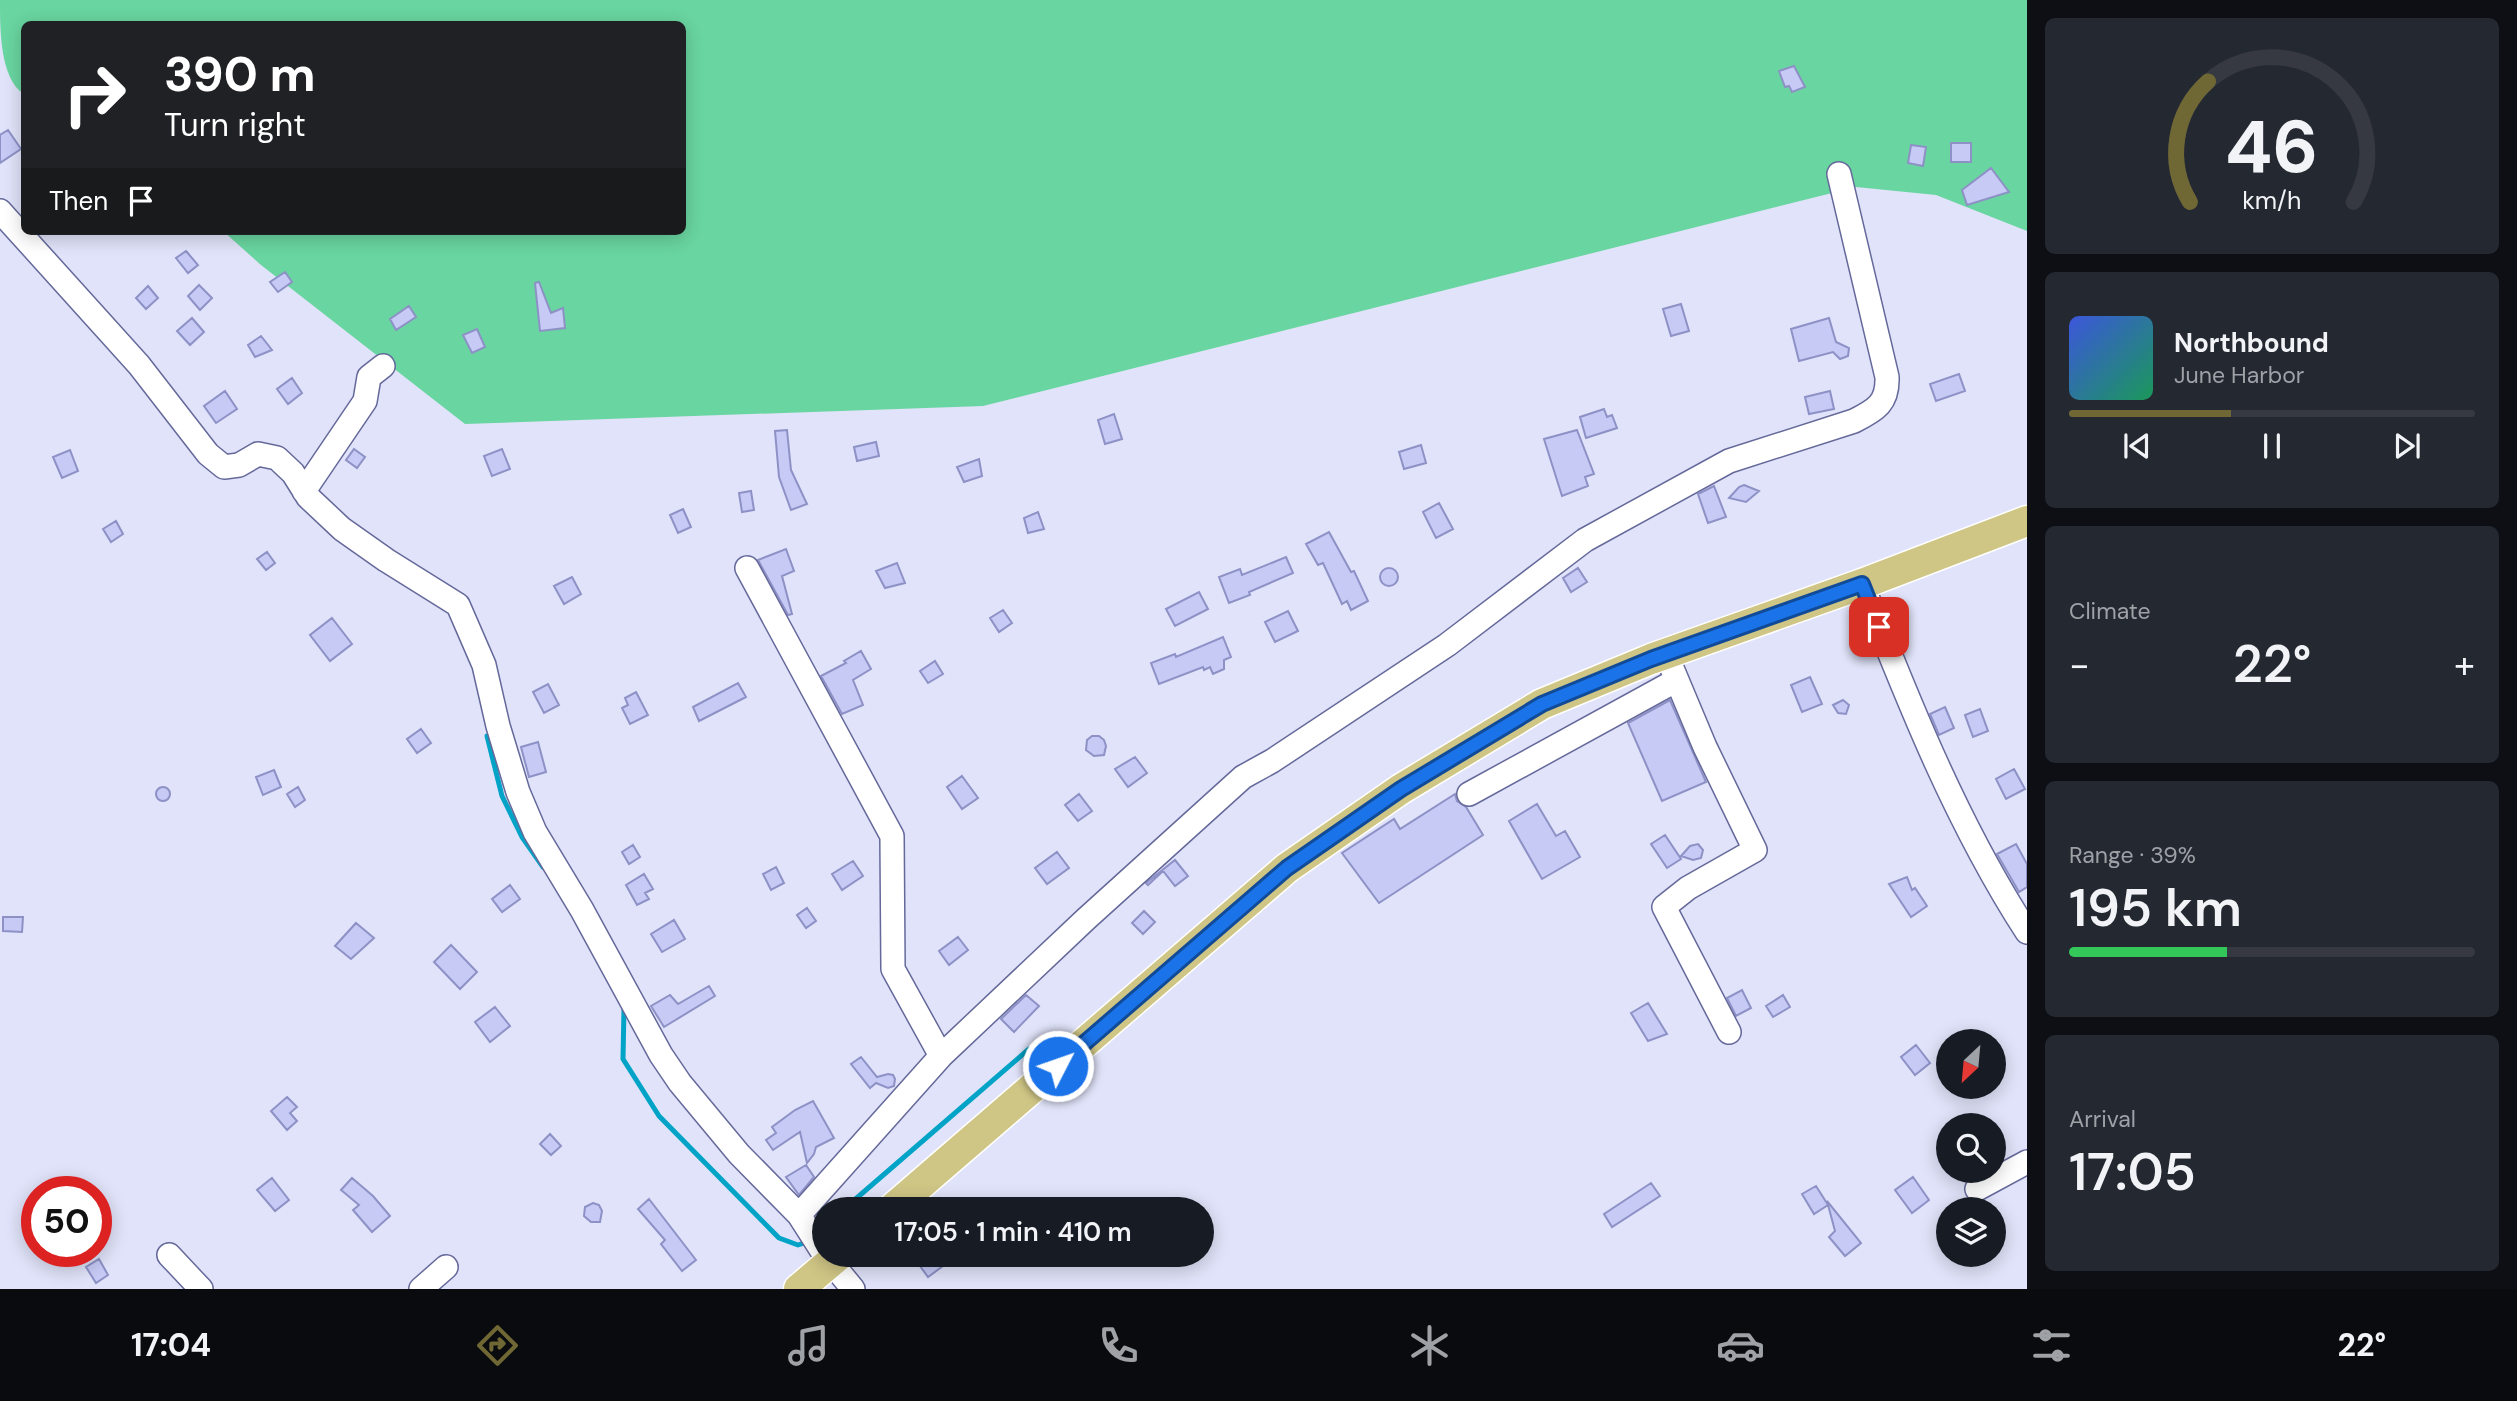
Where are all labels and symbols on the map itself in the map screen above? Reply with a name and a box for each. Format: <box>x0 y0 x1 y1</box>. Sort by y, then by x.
pin <box>1849 597 1909 657</box>
position arrow <box>1021 1029 1095 1103</box>
north arrow <box>1936 1029 2006 1099</box>
speed limit sign: 50 <box>21 1176 112 1267</box>

